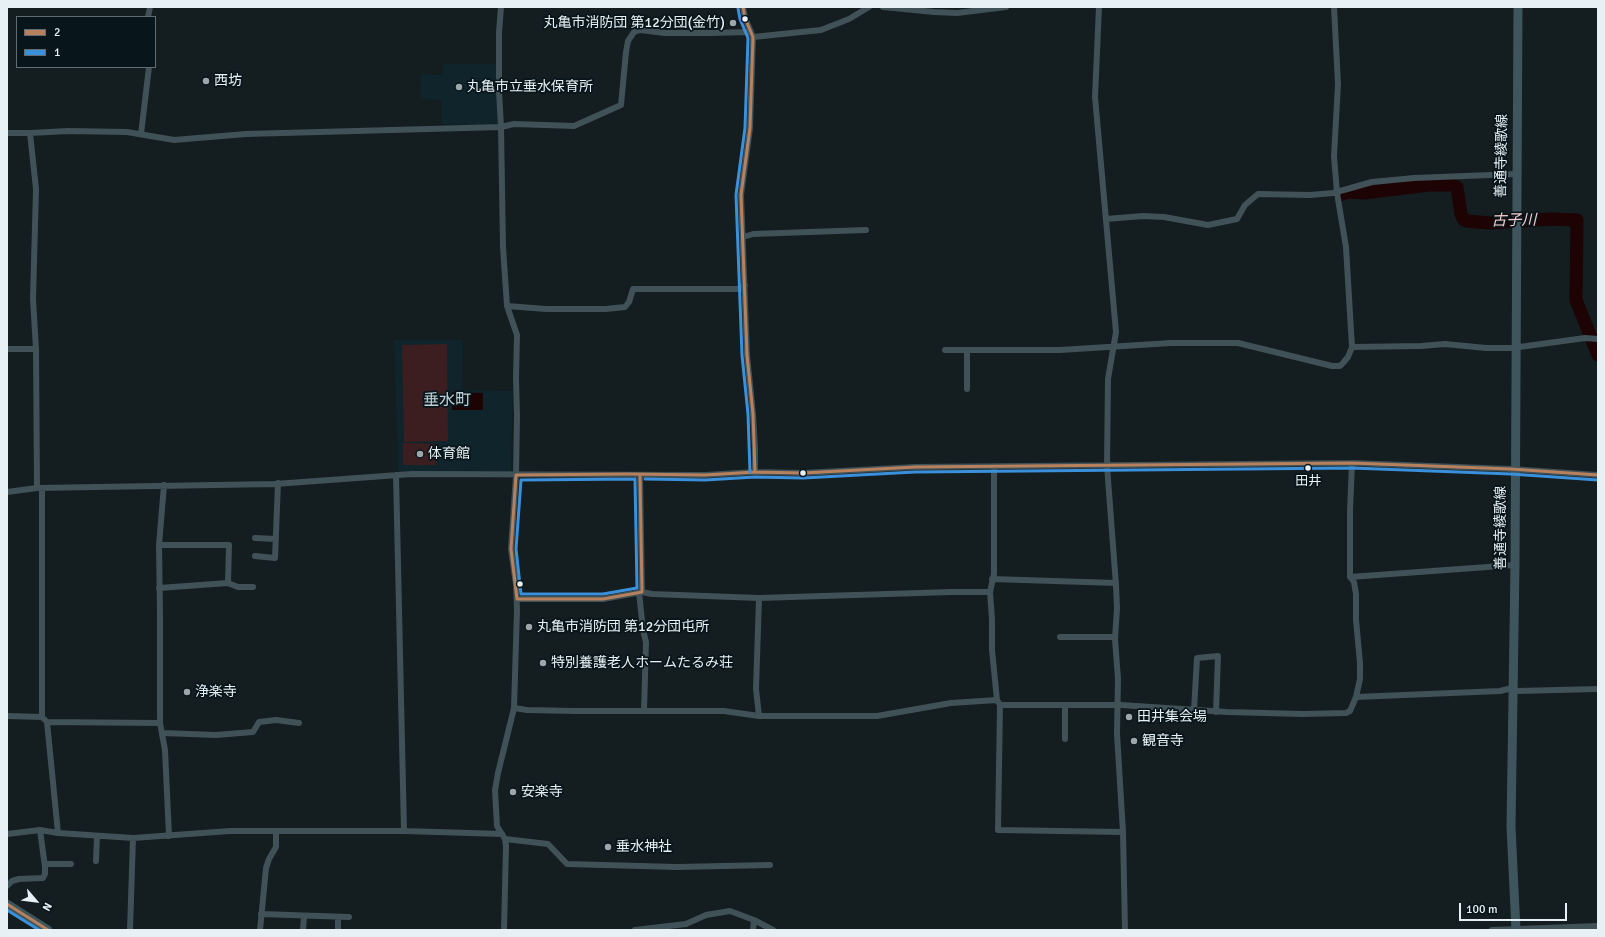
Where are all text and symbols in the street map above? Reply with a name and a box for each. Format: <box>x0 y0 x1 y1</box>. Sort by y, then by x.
unlabelled marker <box>740 14 750 24</box>
place label: 丸亀市消防団 第12分団(金竹) <box>544 15 725 31</box>
legend <box>16 16 156 68</box>
marker: 丸亀市消防団 第12分団(金竹) <box>728 18 738 28</box>
text: 2 <box>54 25 60 40</box>
text: 1 <box>54 45 60 60</box>
place label: 西坊 <box>214 73 242 89</box>
marker: 西坊 <box>201 76 211 86</box>
place label: 丸亀市立垂水保育所 <box>467 79 593 95</box>
marker: 丸亀市立垂水保育所 <box>454 82 464 92</box>
street label: 善通寺綾歌線 <box>1493 114 1511 198</box>
water label: 古子川 <box>1491 212 1537 230</box>
district label: 垂水町 <box>423 391 471 411</box>
place label: 体育館 <box>428 446 470 462</box>
marker: 体育館 <box>415 449 425 459</box>
marker: 田井 <box>1303 463 1313 473</box>
unlabelled marker <box>798 468 808 478</box>
place label: 田井 <box>1295 474 1321 490</box>
street label: 善通寺綾歌線 <box>1493 486 1509 570</box>
unlabelled marker <box>515 579 525 589</box>
place label: 丸亀市消防団 第12分団屯所 <box>537 619 709 635</box>
marker: 丸亀市消防団 第12分団屯所 <box>524 622 534 632</box>
place label: 特別養護老人ホームたるみ荘 <box>551 655 733 671</box>
marker: 特別養護老人ホームたるみ荘 <box>538 658 548 668</box>
place label: 浄楽寺 <box>195 684 237 700</box>
marker: 浄楽寺 <box>182 687 192 697</box>
place label: 田井集会場 <box>1137 709 1207 725</box>
marker: 田井集会場 <box>1124 712 1134 722</box>
place label: 観音寺 <box>1142 733 1184 749</box>
marker: 観音寺 <box>1129 736 1139 746</box>
place label: 安楽寺 <box>521 784 563 800</box>
marker: 安楽寺 <box>508 787 518 797</box>
place label: 垂水神社 <box>616 839 672 855</box>
marker: 垂水神社 <box>603 842 613 852</box>
north arrow <box>16 881 56 921</box>
scale bar <box>1461 895 1569 921</box>
text: N <box>40 900 55 913</box>
text: 100 m <box>1466 902 1498 917</box>

